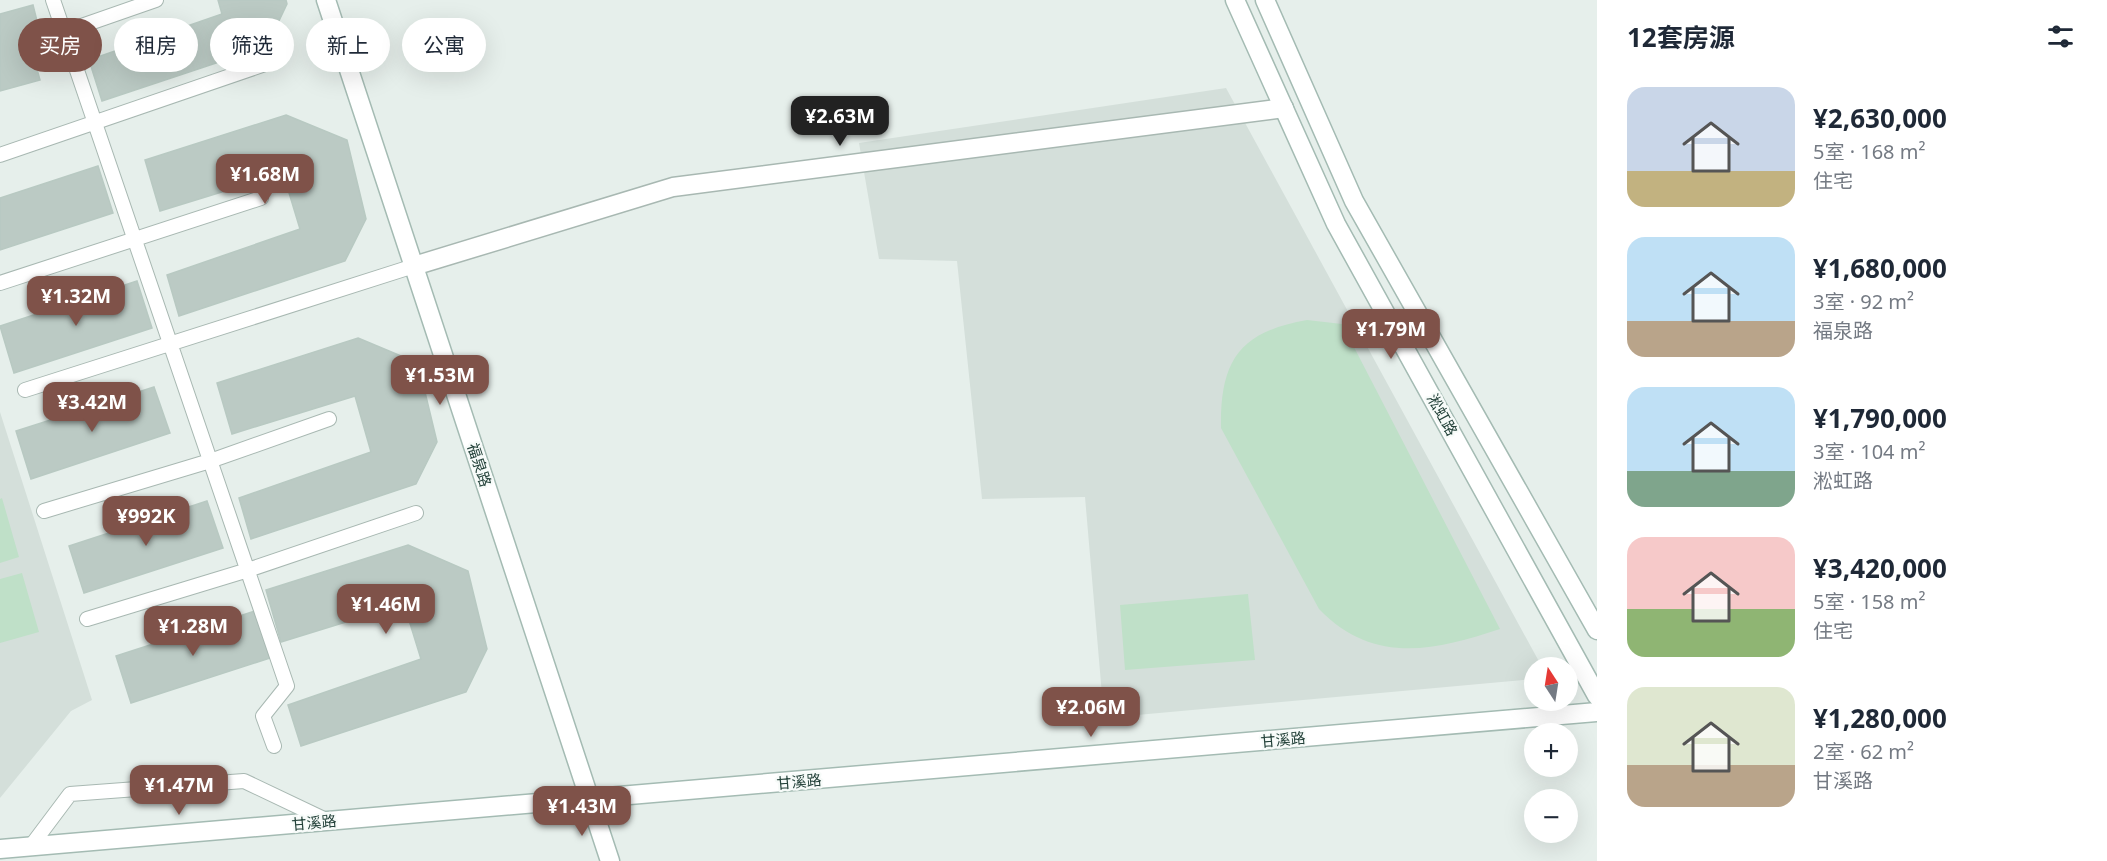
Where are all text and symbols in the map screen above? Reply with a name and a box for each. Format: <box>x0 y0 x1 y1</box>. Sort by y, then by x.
chip: 买房 <box>18 18 102 72</box>
chip: 租房 <box>114 18 198 72</box>
chip: 筛选 <box>210 18 294 72</box>
chip: 新上 <box>306 18 390 72</box>
chip: 公寓 <box>402 18 486 72</box>
text: 12套房源 <box>1627 19 1735 55</box>
icon: filters <box>2044 20 2077 53</box>
pin: ¥2.63M <box>791 96 889 147</box>
text: ¥2,630,000 <box>1813 100 1947 136</box>
text: ¥2.63M <box>805 102 875 129</box>
icon: home <box>1675 111 1747 183</box>
text: 5室 · 168 m² <box>1813 138 1925 165</box>
pin: ¥1.68M <box>216 154 314 205</box>
text: ¥1.68M <box>230 160 300 187</box>
text: 住宅 <box>1813 167 1853 194</box>
text: ¥1,680,000 <box>1813 250 1947 286</box>
icon: home <box>1675 261 1747 333</box>
pin: ¥1.32M <box>27 276 125 327</box>
text: ¥1.32M <box>41 282 111 309</box>
text: 3室 · 92 m² <box>1813 288 1914 315</box>
pin: ¥1.79M <box>1342 309 1440 360</box>
text: ¥1.79M <box>1356 315 1426 342</box>
text: 福泉路 <box>1813 317 1873 344</box>
pin: ¥1.53M <box>391 355 489 406</box>
text: ¥1.53M <box>405 361 475 388</box>
pin: ¥3.42M <box>43 382 141 433</box>
text: ¥3.42M <box>57 388 127 415</box>
street label: 淞虹路 <box>1423 390 1463 439</box>
text: ¥1,790,000 <box>1813 400 1947 436</box>
icon: home <box>1675 411 1747 483</box>
text: 3室 · 104 m² <box>1813 438 1925 465</box>
street label: 福泉路 <box>463 440 496 489</box>
text: 淞虹路 <box>1813 467 1873 494</box>
pin: ¥992K <box>104 496 188 547</box>
text: ¥992K <box>116 502 176 529</box>
text: ¥3,420,000 <box>1813 550 1947 586</box>
icon: home <box>1675 561 1747 633</box>
pin: ¥1.46M <box>337 584 435 635</box>
text: 5室 · 158 m² <box>1813 588 1925 615</box>
text: ¥1.46M <box>351 590 421 617</box>
pin: ¥1.28M <box>144 606 242 657</box>
text: ¥1.28M <box>158 612 228 639</box>
text: 住宅 <box>1813 617 1853 644</box>
north arrow <box>1524 657 1578 711</box>
map controls <box>1524 657 1578 843</box>
pin: ¥2.06M <box>1042 687 1140 738</box>
text: ¥2.06M <box>1056 693 1126 720</box>
text: ¥1,280,000 <box>1813 700 1947 736</box>
icon: home <box>1675 711 1747 783</box>
button: + <box>1524 723 1578 777</box>
street label: 甘溪路 <box>1260 727 1306 751</box>
text: 2室 · 62 m² <box>1813 738 1914 765</box>
pin: ¥1.47M <box>130 765 228 816</box>
text: 甘溪路 <box>1813 767 1873 794</box>
street label: 甘溪路 <box>776 769 822 793</box>
text: ¥1.47M <box>144 771 214 798</box>
pin: ¥1.43M <box>533 786 631 837</box>
button: − <box>1524 789 1578 843</box>
text: ¥1.43M <box>547 792 617 819</box>
street label: 甘溪路 <box>291 810 337 834</box>

